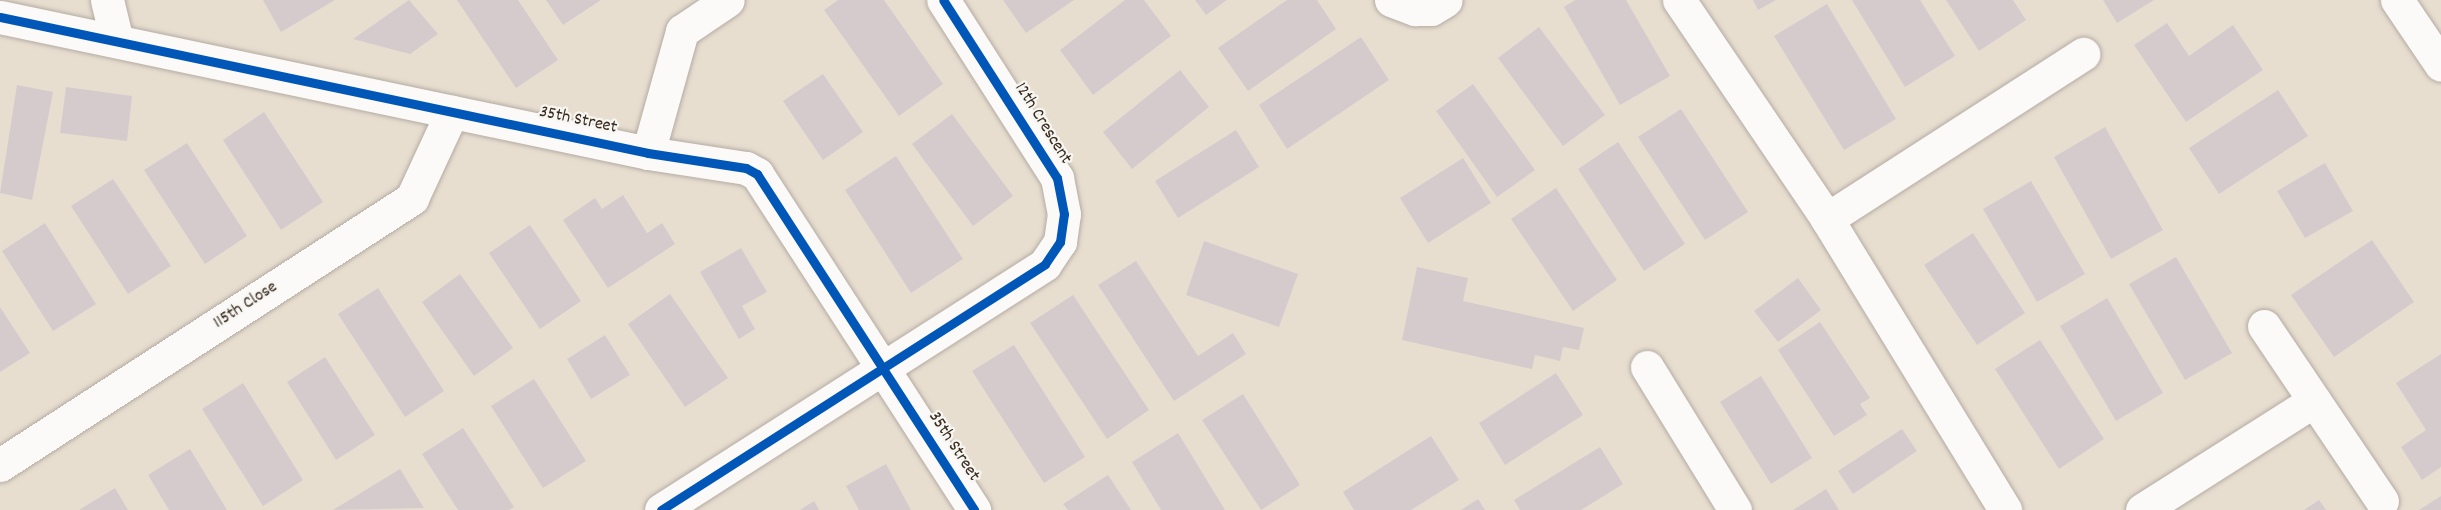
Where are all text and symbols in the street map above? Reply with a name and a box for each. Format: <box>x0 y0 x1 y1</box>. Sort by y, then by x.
street label: 12th Crescent <box>1008 79 1076 169</box>
street label: 35th Street <box>537 102 619 140</box>
street label: 115th Close <box>210 277 282 335</box>
street label: 35th Street <box>922 408 984 486</box>

